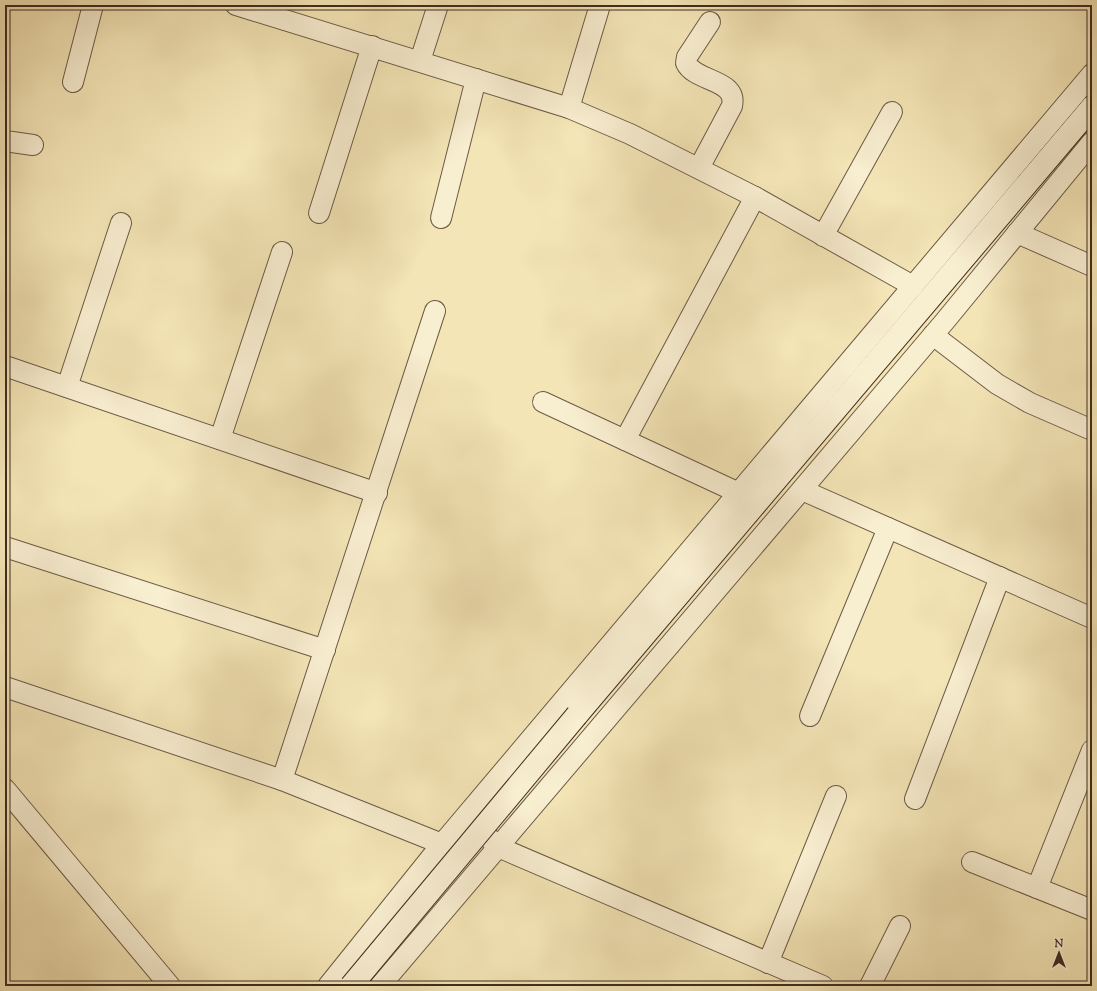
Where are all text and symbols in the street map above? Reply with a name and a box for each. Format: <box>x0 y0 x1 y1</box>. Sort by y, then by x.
north arrow <box>1039 933 1079 973</box>
text: N <box>1054 936 1064 952</box>

